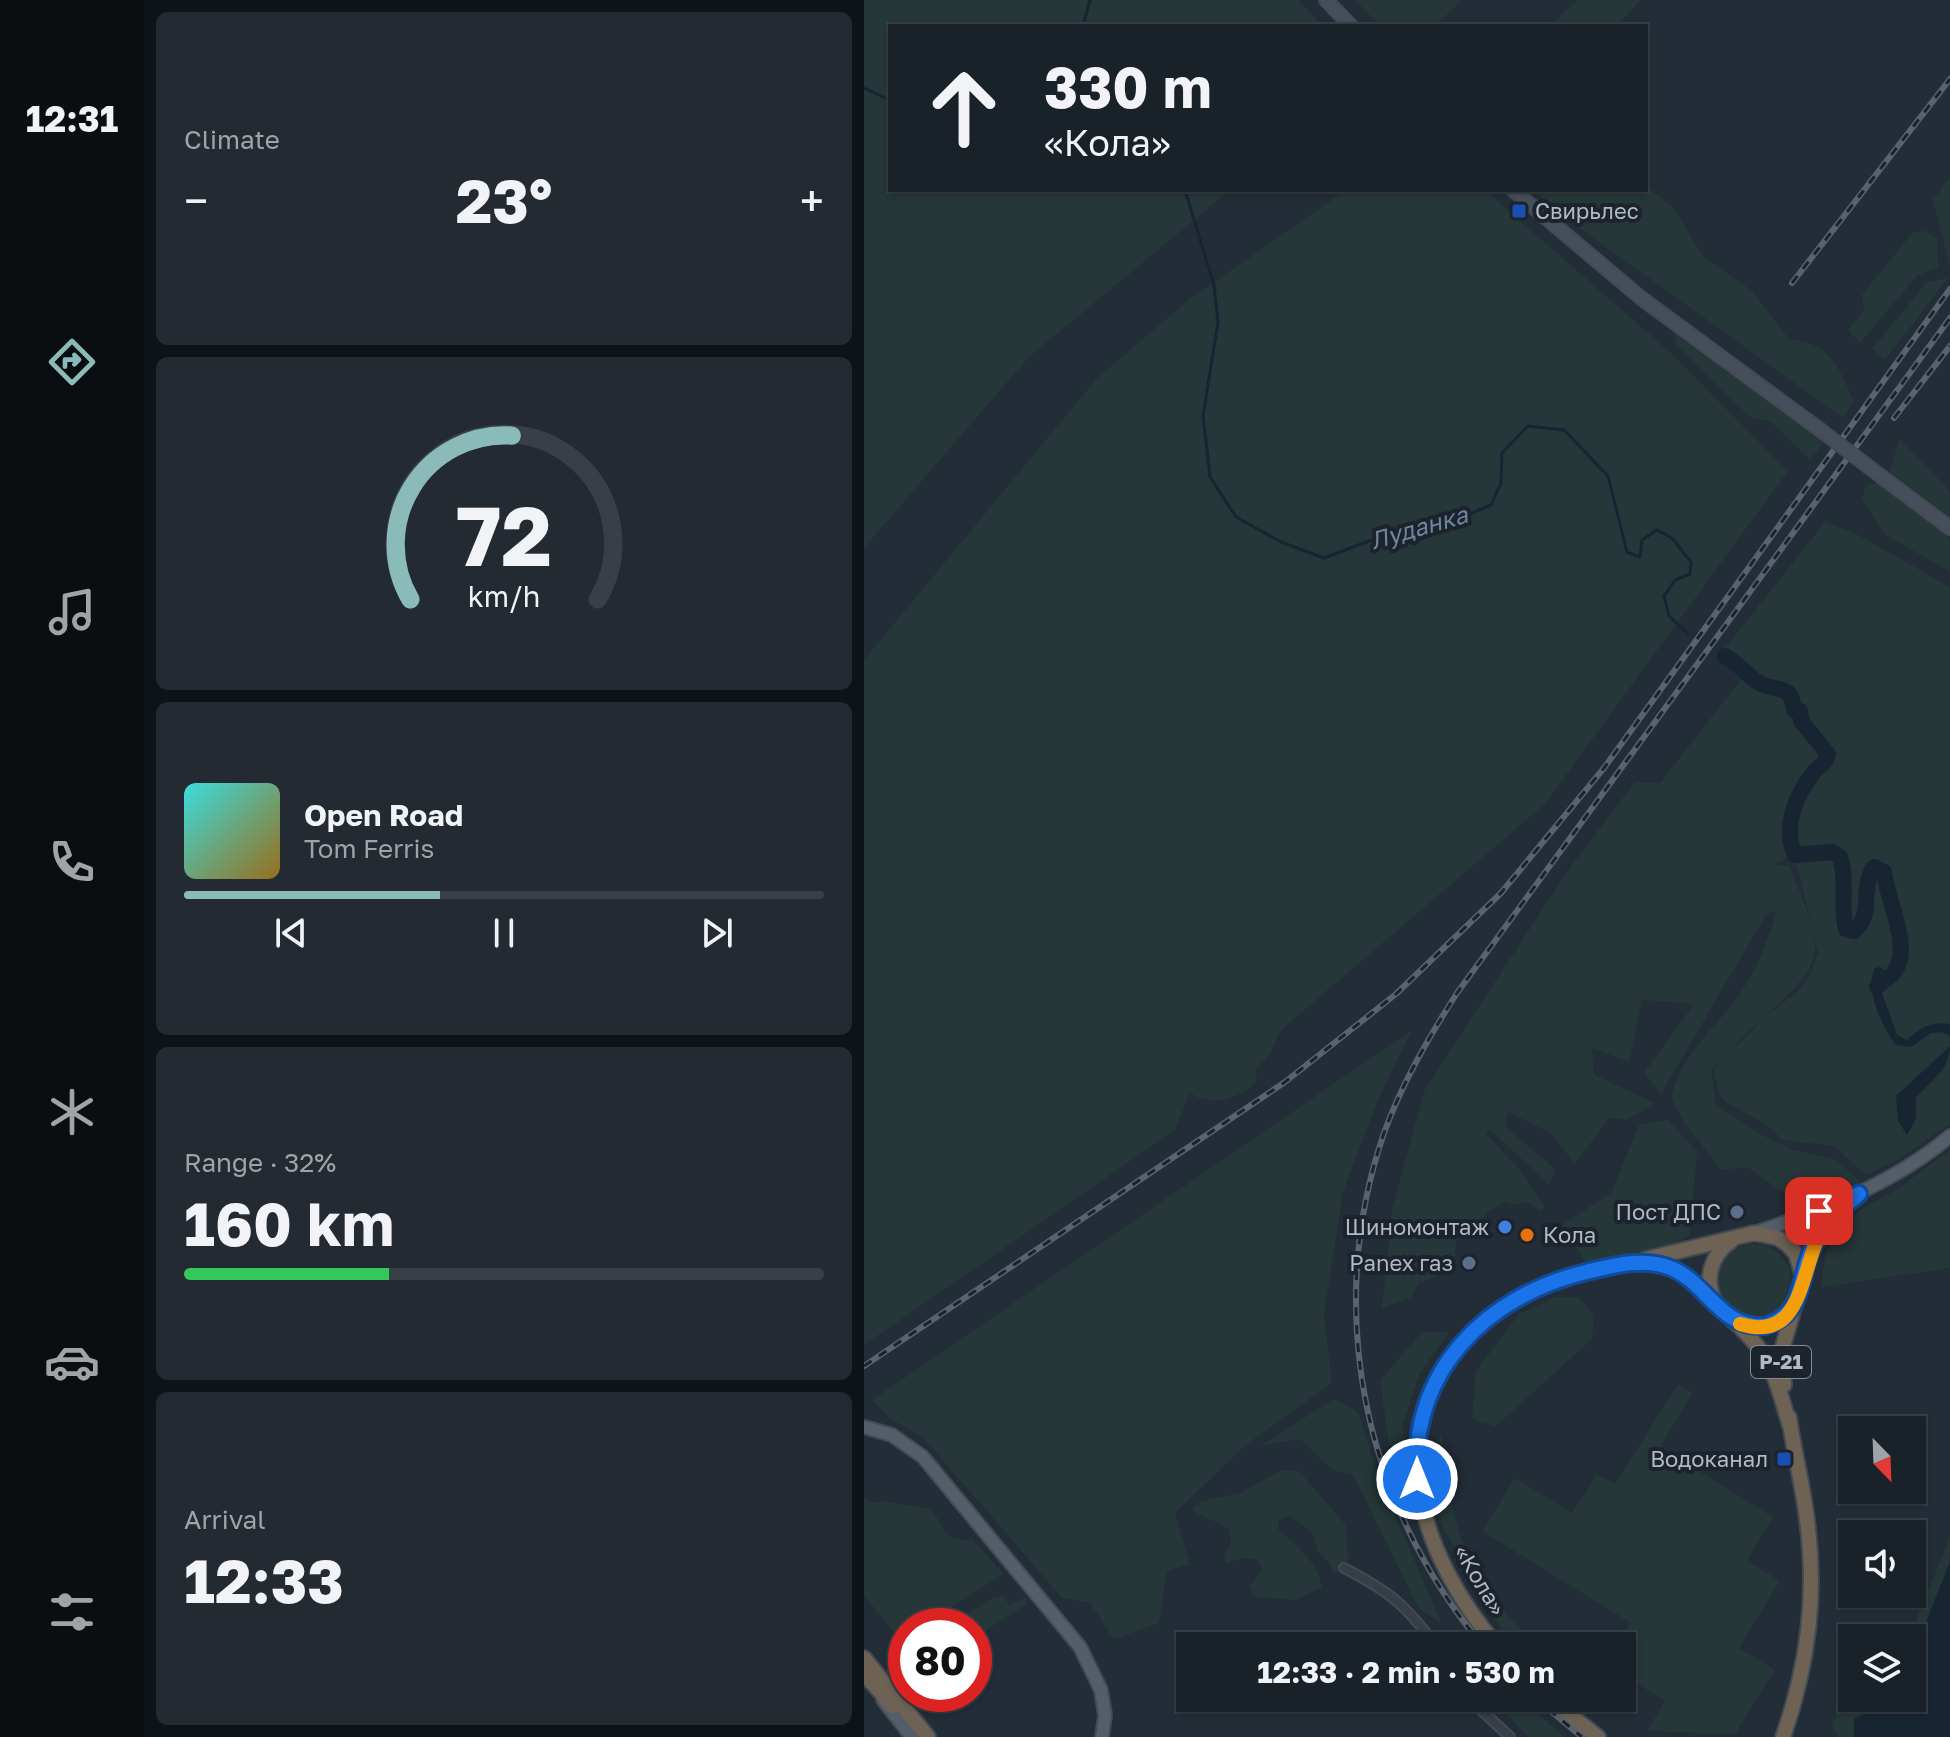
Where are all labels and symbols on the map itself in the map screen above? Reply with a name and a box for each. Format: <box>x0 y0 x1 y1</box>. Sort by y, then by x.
place label: Свирьлес <box>1535 197 1639 224</box>
marker: Свирьлес <box>1510 202 1528 220</box>
water label: Луданка <box>1367 498 1472 555</box>
pin <box>1785 1177 1853 1245</box>
place label: Пост ДПС <box>1616 1198 1721 1225</box>
marker: Пост ДПС <box>1728 1203 1746 1221</box>
place label: Шиномонтаж <box>1345 1213 1489 1240</box>
marker: Шиномонтаж <box>1496 1218 1514 1236</box>
place label: Кола <box>1543 1221 1596 1248</box>
marker: Кола <box>1518 1226 1536 1244</box>
place label: Panex газ <box>1349 1249 1453 1276</box>
marker: Panex газ <box>1460 1254 1478 1272</box>
road number: Р-21 <box>1751 1346 1811 1378</box>
north arrow <box>1838 1416 1926 1504</box>
position arrow <box>1375 1437 1459 1521</box>
place label: Водоканал <box>1650 1445 1768 1472</box>
marker: Водоканал <box>1775 1450 1793 1468</box>
street label: «Кола» <box>1449 1540 1512 1620</box>
speed limit sign: 80 <box>888 1608 992 1712</box>

